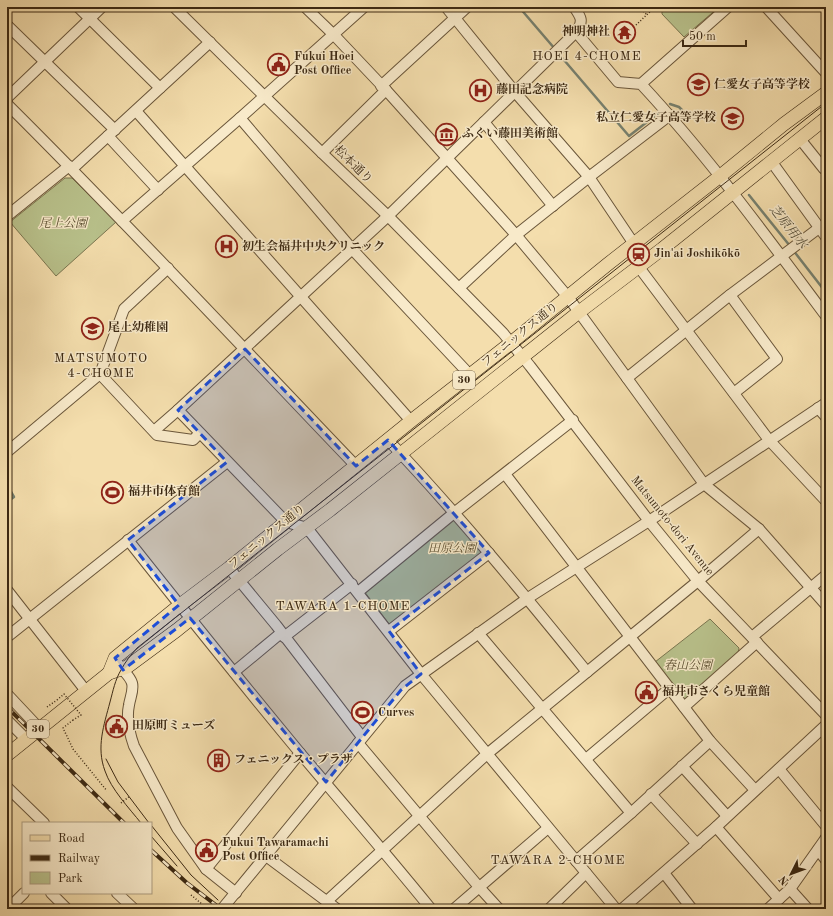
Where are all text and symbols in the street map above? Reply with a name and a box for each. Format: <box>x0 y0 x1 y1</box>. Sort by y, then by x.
temple icon: 神明神社 <box>612 19 638 45</box>
scale bar <box>683 22 746 48</box>
place label: 神明神社 <box>562 24 610 38</box>
text: 50 m <box>689 30 716 43</box>
district label: HOEI 4-CHOME <box>532 50 642 63</box>
public building icon: Fukui Hoei Post Office <box>265 51 291 77</box>
place label: Fukui Hoei Post Office <box>294 51 354 77</box>
school or university icon: 仁愛女子高等学校 <box>685 72 711 98</box>
hospital icon: 藤田記念病院 <box>467 77 493 103</box>
place label: 仁愛女子高等学校 <box>714 77 810 91</box>
place label: 藤田記念病院 <box>496 82 568 96</box>
school or university icon: 私立仁愛女子高等学校 <box>719 105 745 131</box>
place label: 私立仁愛女子高等学校 <box>596 110 716 124</box>
museum icon: ふくい藤田美術館 <box>433 121 459 147</box>
place label: ふくい藤田美術館 <box>462 126 558 140</box>
street label: 松本通り <box>332 143 376 186</box>
water label: 芝原用水 <box>767 202 811 253</box>
park label: 尾上公園 <box>39 217 89 230</box>
hospital icon: 初生会福井中央クリニック <box>213 234 239 260</box>
place label: 初生会福井中央クリニック <box>242 239 385 253</box>
station icon: Jin'ai Joshikōkō <box>625 241 651 267</box>
place label: Jin'ai Joshikōkō <box>654 248 740 260</box>
street label: フェニックス通り <box>479 300 561 369</box>
school or university icon: 尾上幼稚園 <box>79 315 105 341</box>
place label: 尾上幼稚園 <box>108 320 168 334</box>
district label: MATSUMOTO 4-CHOME <box>54 352 148 380</box>
road number: 30 <box>453 371 475 389</box>
street label: Matsumoto-dori Avenue <box>628 474 716 578</box>
sports icon: 福井市体育館 <box>100 479 126 505</box>
place label: 福井市体育館 <box>128 484 200 498</box>
street label: フェニックス通り <box>226 502 308 571</box>
park label: 田原公園 <box>428 542 478 555</box>
district label: TAWARA 1-CHOME <box>275 600 411 613</box>
park label: 春山公園 <box>664 658 714 672</box>
public building icon: 福井市さくら児童館 <box>634 679 660 705</box>
place label: 福井市さくら児童館 <box>662 684 770 698</box>
sports icon: Curves <box>350 700 376 726</box>
place label: Curves <box>378 707 414 719</box>
public building icon: 田原町ミューズ <box>103 713 129 739</box>
place label: 田原町ミューズ <box>132 718 215 732</box>
road number: 30 <box>27 720 49 738</box>
building icon: フェニックス・プラザ <box>206 747 232 773</box>
place label: フェニックス・プラザ <box>234 752 353 766</box>
legend <box>22 822 152 894</box>
text: Road <box>58 833 85 845</box>
public building icon: Fukui Tawaramachi Post Office <box>194 837 220 863</box>
place label: Fukui Tawaramachi Post Office <box>222 837 329 863</box>
text: Railway <box>58 853 101 865</box>
district label: TAWARA 2-CHOME <box>490 854 626 867</box>
north arrow <box>771 854 811 894</box>
text: N <box>777 872 792 886</box>
text: Park <box>58 873 83 885</box>

